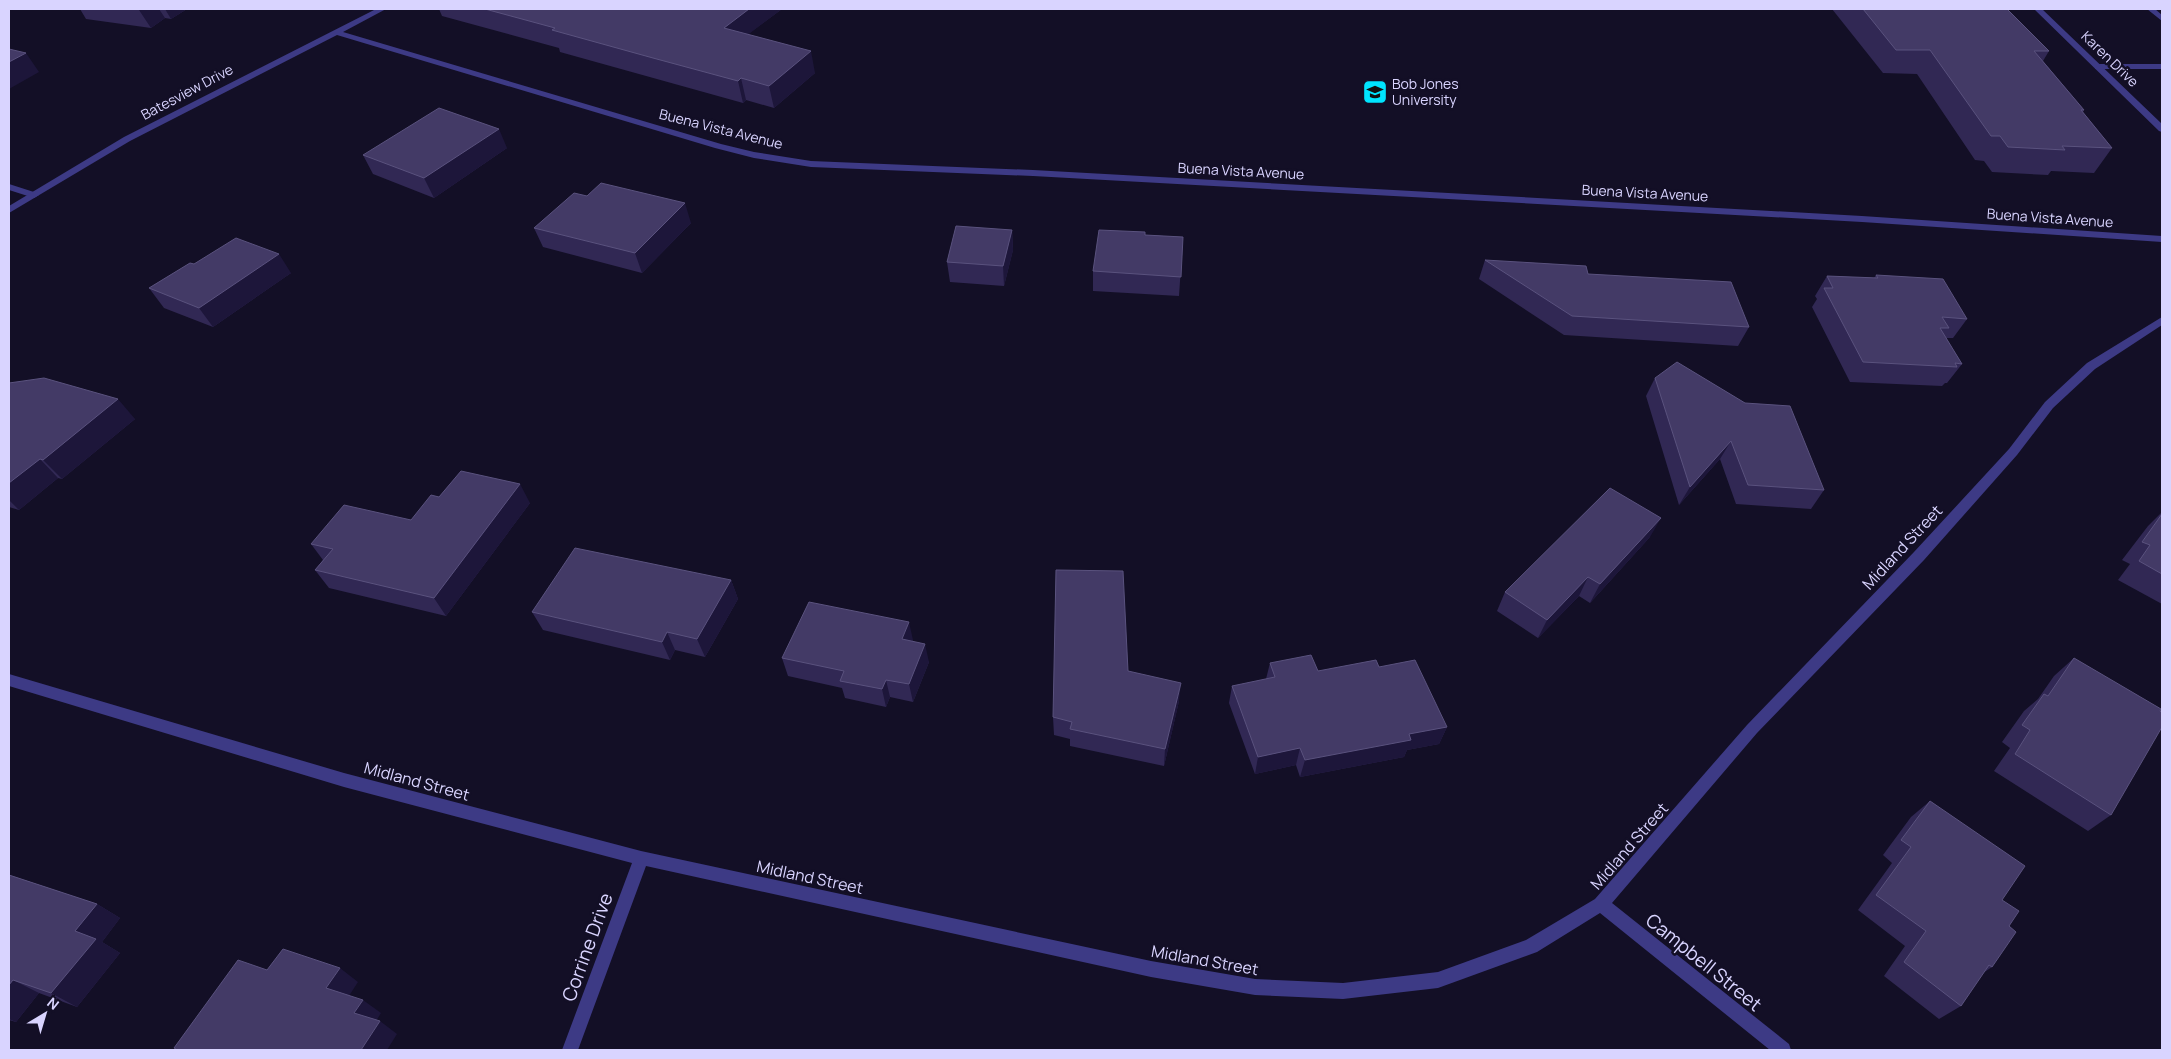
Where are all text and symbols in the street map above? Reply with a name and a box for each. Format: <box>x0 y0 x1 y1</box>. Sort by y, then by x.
street label: Karen Drive <box>2078 27 2143 91</box>
street label: Batesview Drive <box>137 59 236 124</box>
place label: Bob Jones University <box>1392 74 1459 109</box>
school or university icon: Bob Jones University <box>1362 79 1388 105</box>
street label: Buena Vista Avenue <box>657 104 785 153</box>
street label: Buena Vista Avenue <box>1177 158 1305 183</box>
street label: Buena Vista Avenue <box>1581 180 1709 205</box>
street label: Buena Vista Avenue <box>1986 204 2114 231</box>
street label: Midland Street <box>1857 500 1947 594</box>
street label: Midland Street <box>362 756 472 806</box>
street label: Midland Street <box>1585 798 1673 894</box>
street label: Midland Street <box>755 855 865 899</box>
street label: Corrine Drive <box>555 889 619 1005</box>
street label: Campbell Street <box>1641 907 1767 1017</box>
street label: Midland Street <box>1150 940 1260 980</box>
north arrow <box>20 989 70 1039</box>
text: N <box>43 993 63 1014</box>

